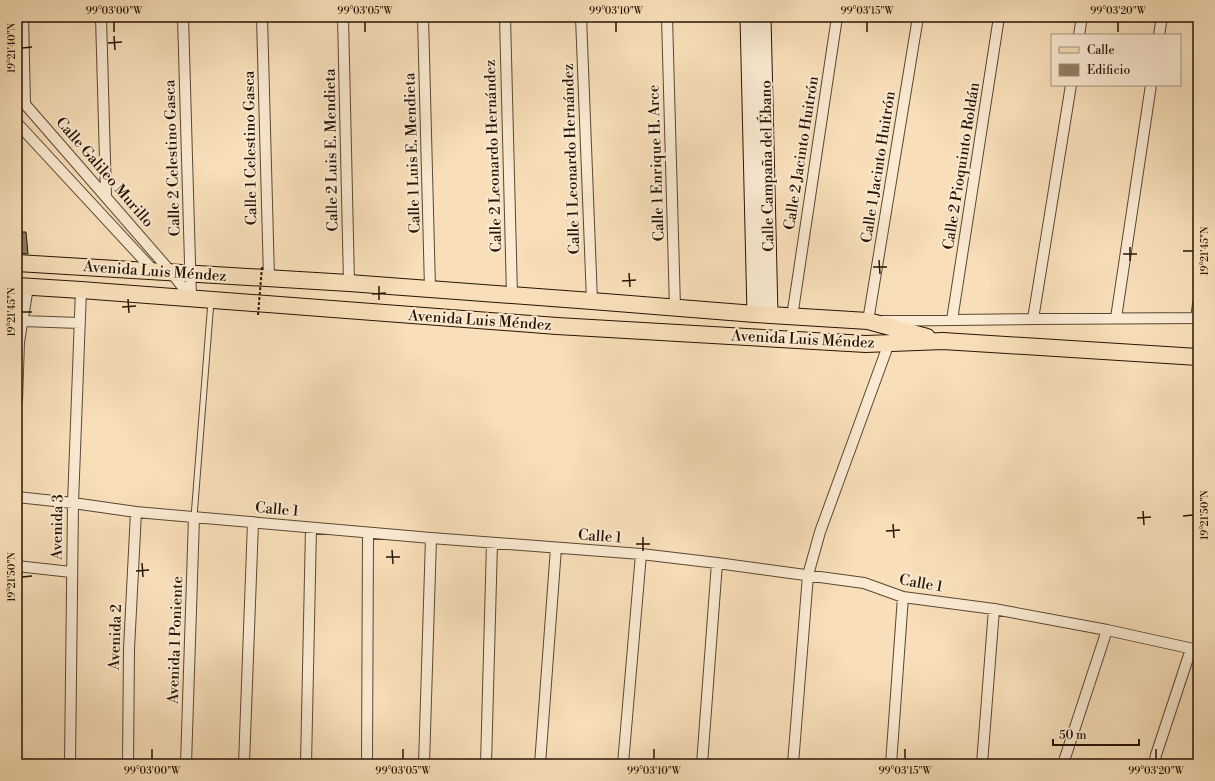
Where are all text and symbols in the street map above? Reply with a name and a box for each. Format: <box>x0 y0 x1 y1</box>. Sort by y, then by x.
text: 99°03'00"W <box>86 5 143 17</box>
text: 99°03'05"W <box>337 5 394 17</box>
text: 99°03'10"W <box>589 5 644 17</box>
text: 99°03'15"W <box>841 5 894 17</box>
text: 99°03'20"W <box>1090 5 1147 17</box>
text: 19°21'40"N <box>6 22 18 73</box>
legend <box>1051 34 1181 86</box>
text: Calle <box>1087 43 1114 58</box>
street label: Calle 2 Leonardo Hernández <box>481 59 506 253</box>
street label: Calle 1 Leonardo Hernández <box>559 63 584 255</box>
text: Edificio <box>1087 63 1130 78</box>
street label: Calle 2 Luis E. Mendieta <box>321 68 342 232</box>
street label: Calle 1 Celestino Gasca <box>240 70 261 225</box>
street label: Calle 1 Luis E. Mendieta <box>400 72 425 234</box>
street label: Calle 2 Jacinto Huitrón <box>780 75 823 231</box>
street label: Calle 2 Celestino Gasca <box>160 79 185 237</box>
street label: Calle Campaña del Ébano <box>756 80 778 252</box>
street label: Calle 2 Pioquinto Roldán <box>939 81 984 251</box>
street label: Calle 1 Enrique H. Arce <box>644 84 669 242</box>
street label: Calle 1 Jacinto Huitrón <box>857 90 900 244</box>
street label: Calle Galileo Murillo <box>52 113 158 231</box>
text: 19°21'45"N <box>1199 226 1211 275</box>
street label: Avenida Luis Méndez <box>82 257 227 286</box>
text: 19°21'45"N <box>6 287 18 336</box>
street label: Avenida Luis Méndez <box>407 306 552 335</box>
street label: Avenida Luis Méndez <box>730 326 875 353</box>
text: 19°21'50"N <box>1199 490 1211 540</box>
street label: Avenida 3 <box>47 494 68 561</box>
street label: Calle 1 <box>254 498 300 521</box>
street label: Calle 1 <box>577 525 623 548</box>
text: 19°21'50"N <box>6 552 18 602</box>
street label: Calle 1 <box>898 570 945 597</box>
street label: Avenida 1 Poniente <box>164 576 187 705</box>
street label: Avenida 2 <box>105 604 126 671</box>
scale bar <box>1053 721 1139 747</box>
text: 50 m <box>1059 728 1087 743</box>
text: 99°03'00"W <box>124 765 181 777</box>
text: 99°03'05"W <box>375 765 432 777</box>
text: 99°03'10"W <box>627 765 682 777</box>
text: 99°03'15"W <box>879 765 932 777</box>
text: 99°03'20"W <box>1128 765 1185 777</box>

